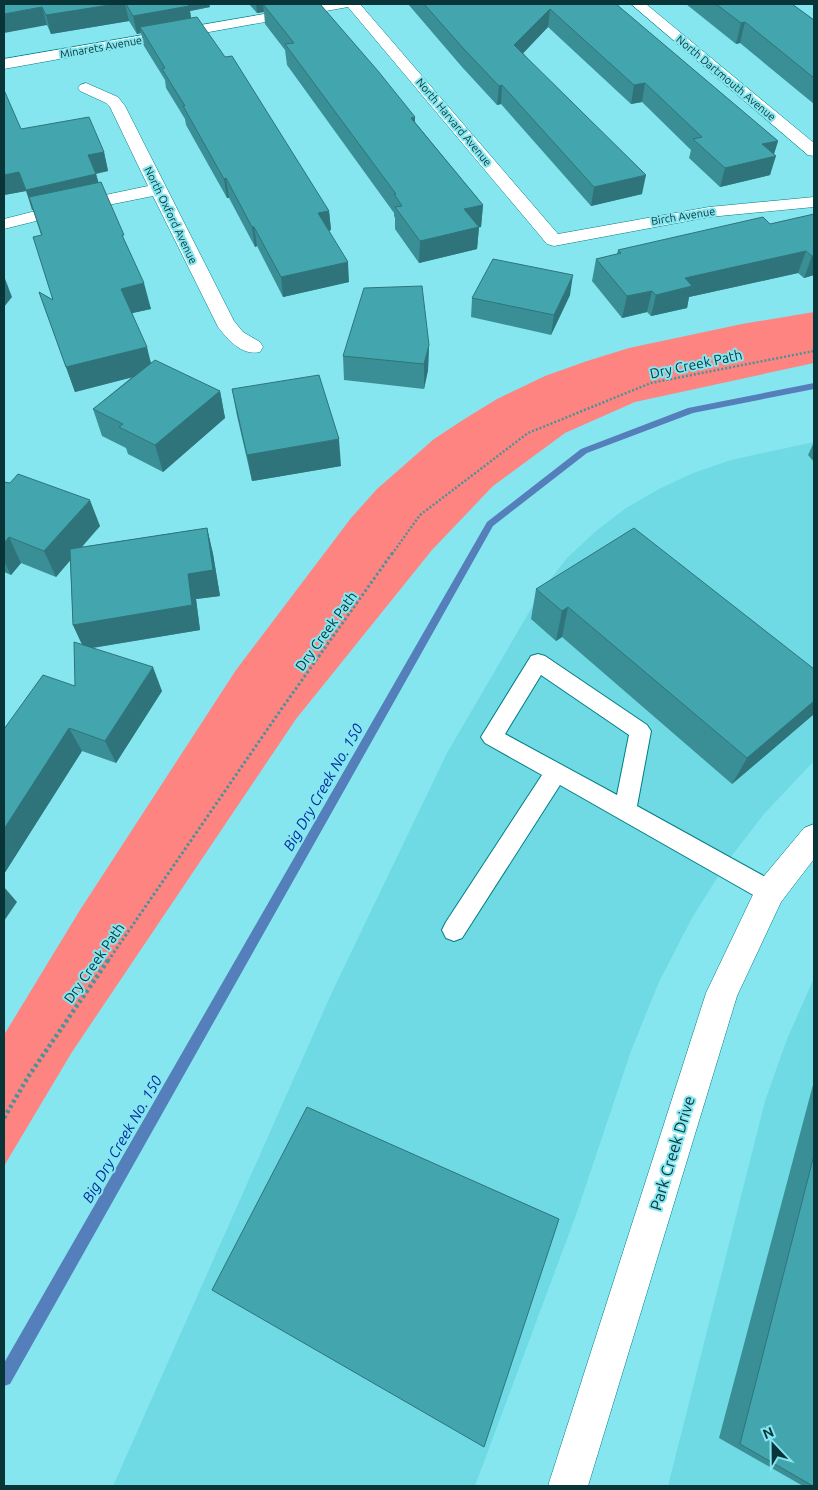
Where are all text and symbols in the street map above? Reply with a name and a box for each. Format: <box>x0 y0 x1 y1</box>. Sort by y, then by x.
street label: North Dartmouth Avenue <box>674 33 778 123</box>
street label: Minarets Avenue <box>59 34 143 60</box>
street label: North Harvard Avenue <box>414 76 494 168</box>
street label: North Oxford Avenue <box>142 165 200 265</box>
street label: Birch Avenue <box>650 205 716 227</box>
street label: Dry Creek Path <box>648 346 744 382</box>
street label: Dry Creek Path <box>292 588 360 674</box>
water label: Big Dry Creek No. 150 <box>280 720 366 854</box>
street label: Dry Creek Path <box>60 920 128 1006</box>
water label: Big Dry Creek No. 150 <box>79 1072 165 1206</box>
street label: Park Creek Drive <box>646 1094 698 1212</box>
north arrow <box>748 1420 798 1470</box>
text: N <box>760 1424 776 1442</box>

